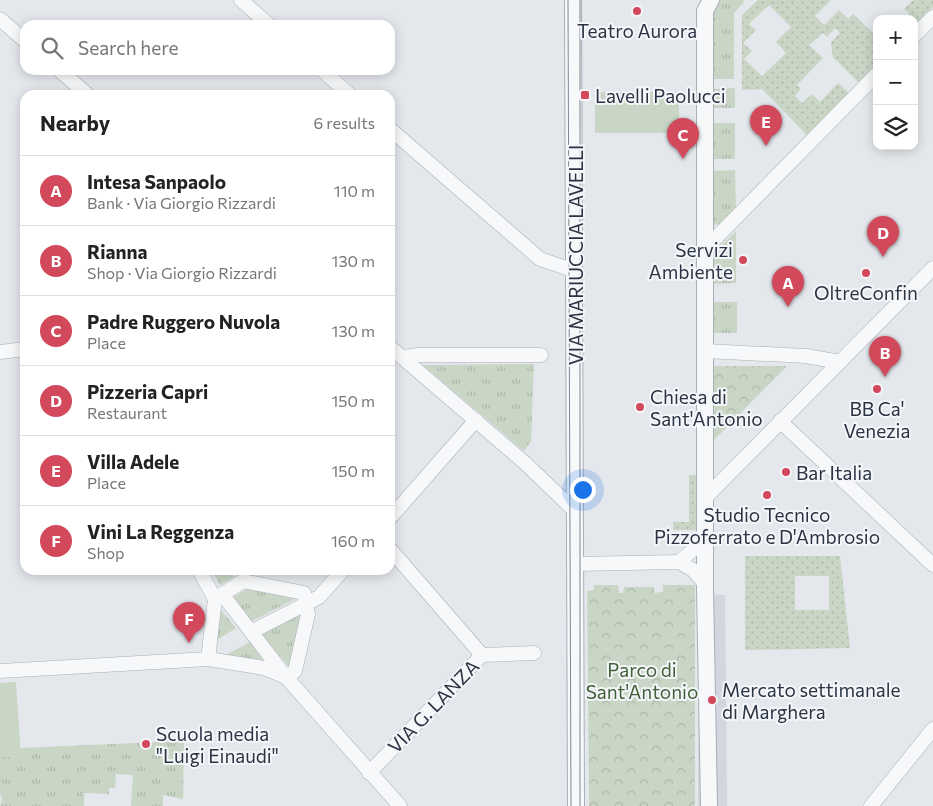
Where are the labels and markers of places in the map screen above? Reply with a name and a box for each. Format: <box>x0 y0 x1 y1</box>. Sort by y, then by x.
marker: Teatro Aurora <box>631 5 643 17</box>
place label: Teatro Aurora <box>577 19 697 42</box>
place label: Lavelli Paolucci <box>595 84 726 107</box>
marker: Lavelli Paolucci <box>579 89 591 101</box>
pin: E <box>750 105 782 146</box>
pin: C <box>667 118 699 159</box>
pin: D <box>867 216 899 257</box>
place label: Servizi Ambiente <box>649 238 733 283</box>
marker: Servizi Ambiente <box>737 254 749 266</box>
pin: A <box>772 266 804 307</box>
marker: OltreConfin <box>860 267 872 279</box>
place label: OltreConfin <box>814 281 918 304</box>
pin: B <box>869 336 901 377</box>
marker: BB Ca' Venezia <box>871 383 883 395</box>
place label: Chiesa di Sant'Antonio <box>650 385 763 430</box>
place label: BB Ca' Venezia <box>844 397 910 442</box>
marker: Chiesa di Sant'Antonio <box>634 401 646 413</box>
place label: Bar Italia <box>796 461 872 484</box>
marker: Bar Italia <box>780 466 792 478</box>
marker: Studio Tecnico Pizzoferrato e D'Ambrosio <box>761 489 773 501</box>
place label: Studio Tecnico Pizzoferrato e D'Ambrosio <box>654 503 880 548</box>
pin: F <box>173 602 205 643</box>
place label: Mercato settimanale di Marghera <box>722 678 901 723</box>
marker: Mercato settimanale di Marghera <box>706 694 718 706</box>
place label: Scuola media "Luigi Einaudi" <box>156 722 279 767</box>
marker: Scuola media "Luigi Einaudi" <box>140 738 152 750</box>

